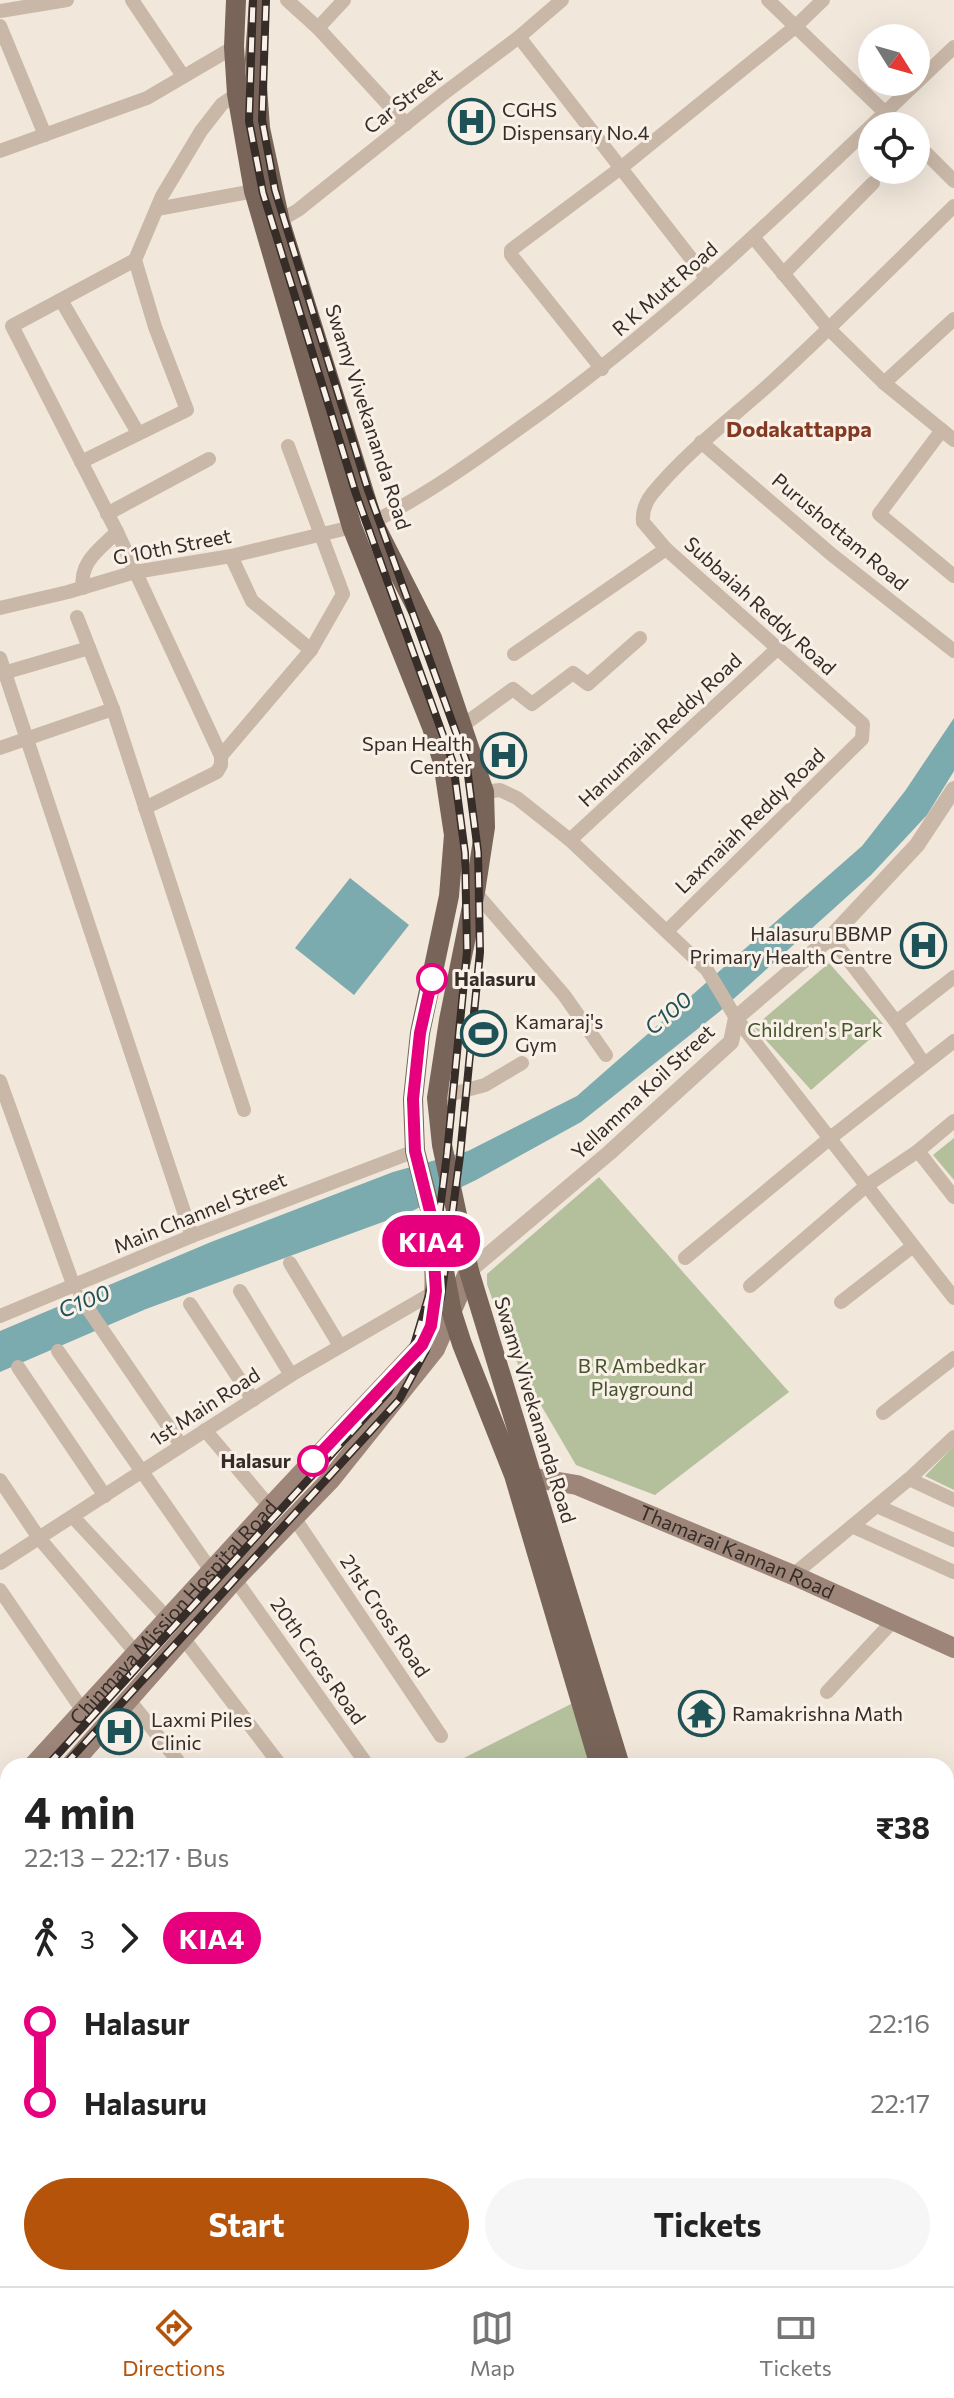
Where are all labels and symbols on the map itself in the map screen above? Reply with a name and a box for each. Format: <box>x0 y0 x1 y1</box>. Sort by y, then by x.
north arrow <box>858 24 930 96</box>
street label: Car Street <box>359 62 446 138</box>
hospital icon: CGHS Dispensary No.4 <box>447 97 495 145</box>
place label: CGHS Dispensary No.4 <box>502 97 650 144</box>
street label: R K Mutt Road <box>607 236 722 340</box>
street label: Swamy Vivekananda Road <box>321 301 417 532</box>
district label: Dodakattappa <box>726 415 872 442</box>
street label: Purushottam Road <box>768 467 914 595</box>
street label: G 10th Street <box>111 523 233 569</box>
street label: Subbaiah Reddy Road <box>680 531 841 679</box>
street label: Hanumaiah Reddy Road <box>573 647 746 811</box>
place label: Span Health Center <box>362 731 472 778</box>
hospital icon: Span Health Center <box>479 732 527 780</box>
street label: Laxmaiah Reddy Road <box>670 743 829 898</box>
place label: Halasuru BBMP Primary Health Centre <box>690 921 892 968</box>
hospital icon: Halasuru BBMP Primary Health Centre <box>899 922 947 970</box>
marker: Halasuru <box>417 964 447 994</box>
place label: Halasuru <box>454 966 536 990</box>
water label: C100 <box>639 985 697 1040</box>
sports icon: Kamaraj's Gym <box>460 1009 508 1057</box>
place label: Kamaraj's Gym <box>515 1009 603 1056</box>
park label: Children's Park <box>747 1017 883 1041</box>
street label: Yellamma Koil Street <box>566 1019 719 1164</box>
street label: Main Channel Street <box>110 1166 290 1258</box>
line badge: KIA4 <box>375 1215 487 1267</box>
water label: C100 <box>54 1278 114 1323</box>
street label: Swamy Vivekananda Road <box>490 1294 582 1526</box>
park label: B R Ambedkar Playground <box>578 1353 706 1400</box>
street label: 1st Main Road <box>145 1362 264 1451</box>
marker: Halasur <box>298 1446 328 1476</box>
place label: Halasur <box>220 1448 291 1472</box>
street label: Chinmaya Mission Hospital Road <box>64 1495 281 1729</box>
street label: Thamarai Kannan Road <box>636 1499 838 1603</box>
street label: 21st Cross Road <box>336 1550 436 1681</box>
street label: 20th Cross Road <box>266 1592 371 1728</box>
temple icon: Ramakrishna Math <box>677 1690 725 1738</box>
place label: Ramakrishna Math <box>732 1701 903 1725</box>
hospital icon: Laxmi Piles Clinic <box>96 1707 144 1755</box>
place label: Laxmi Piles Clinic <box>151 1707 252 1754</box>

